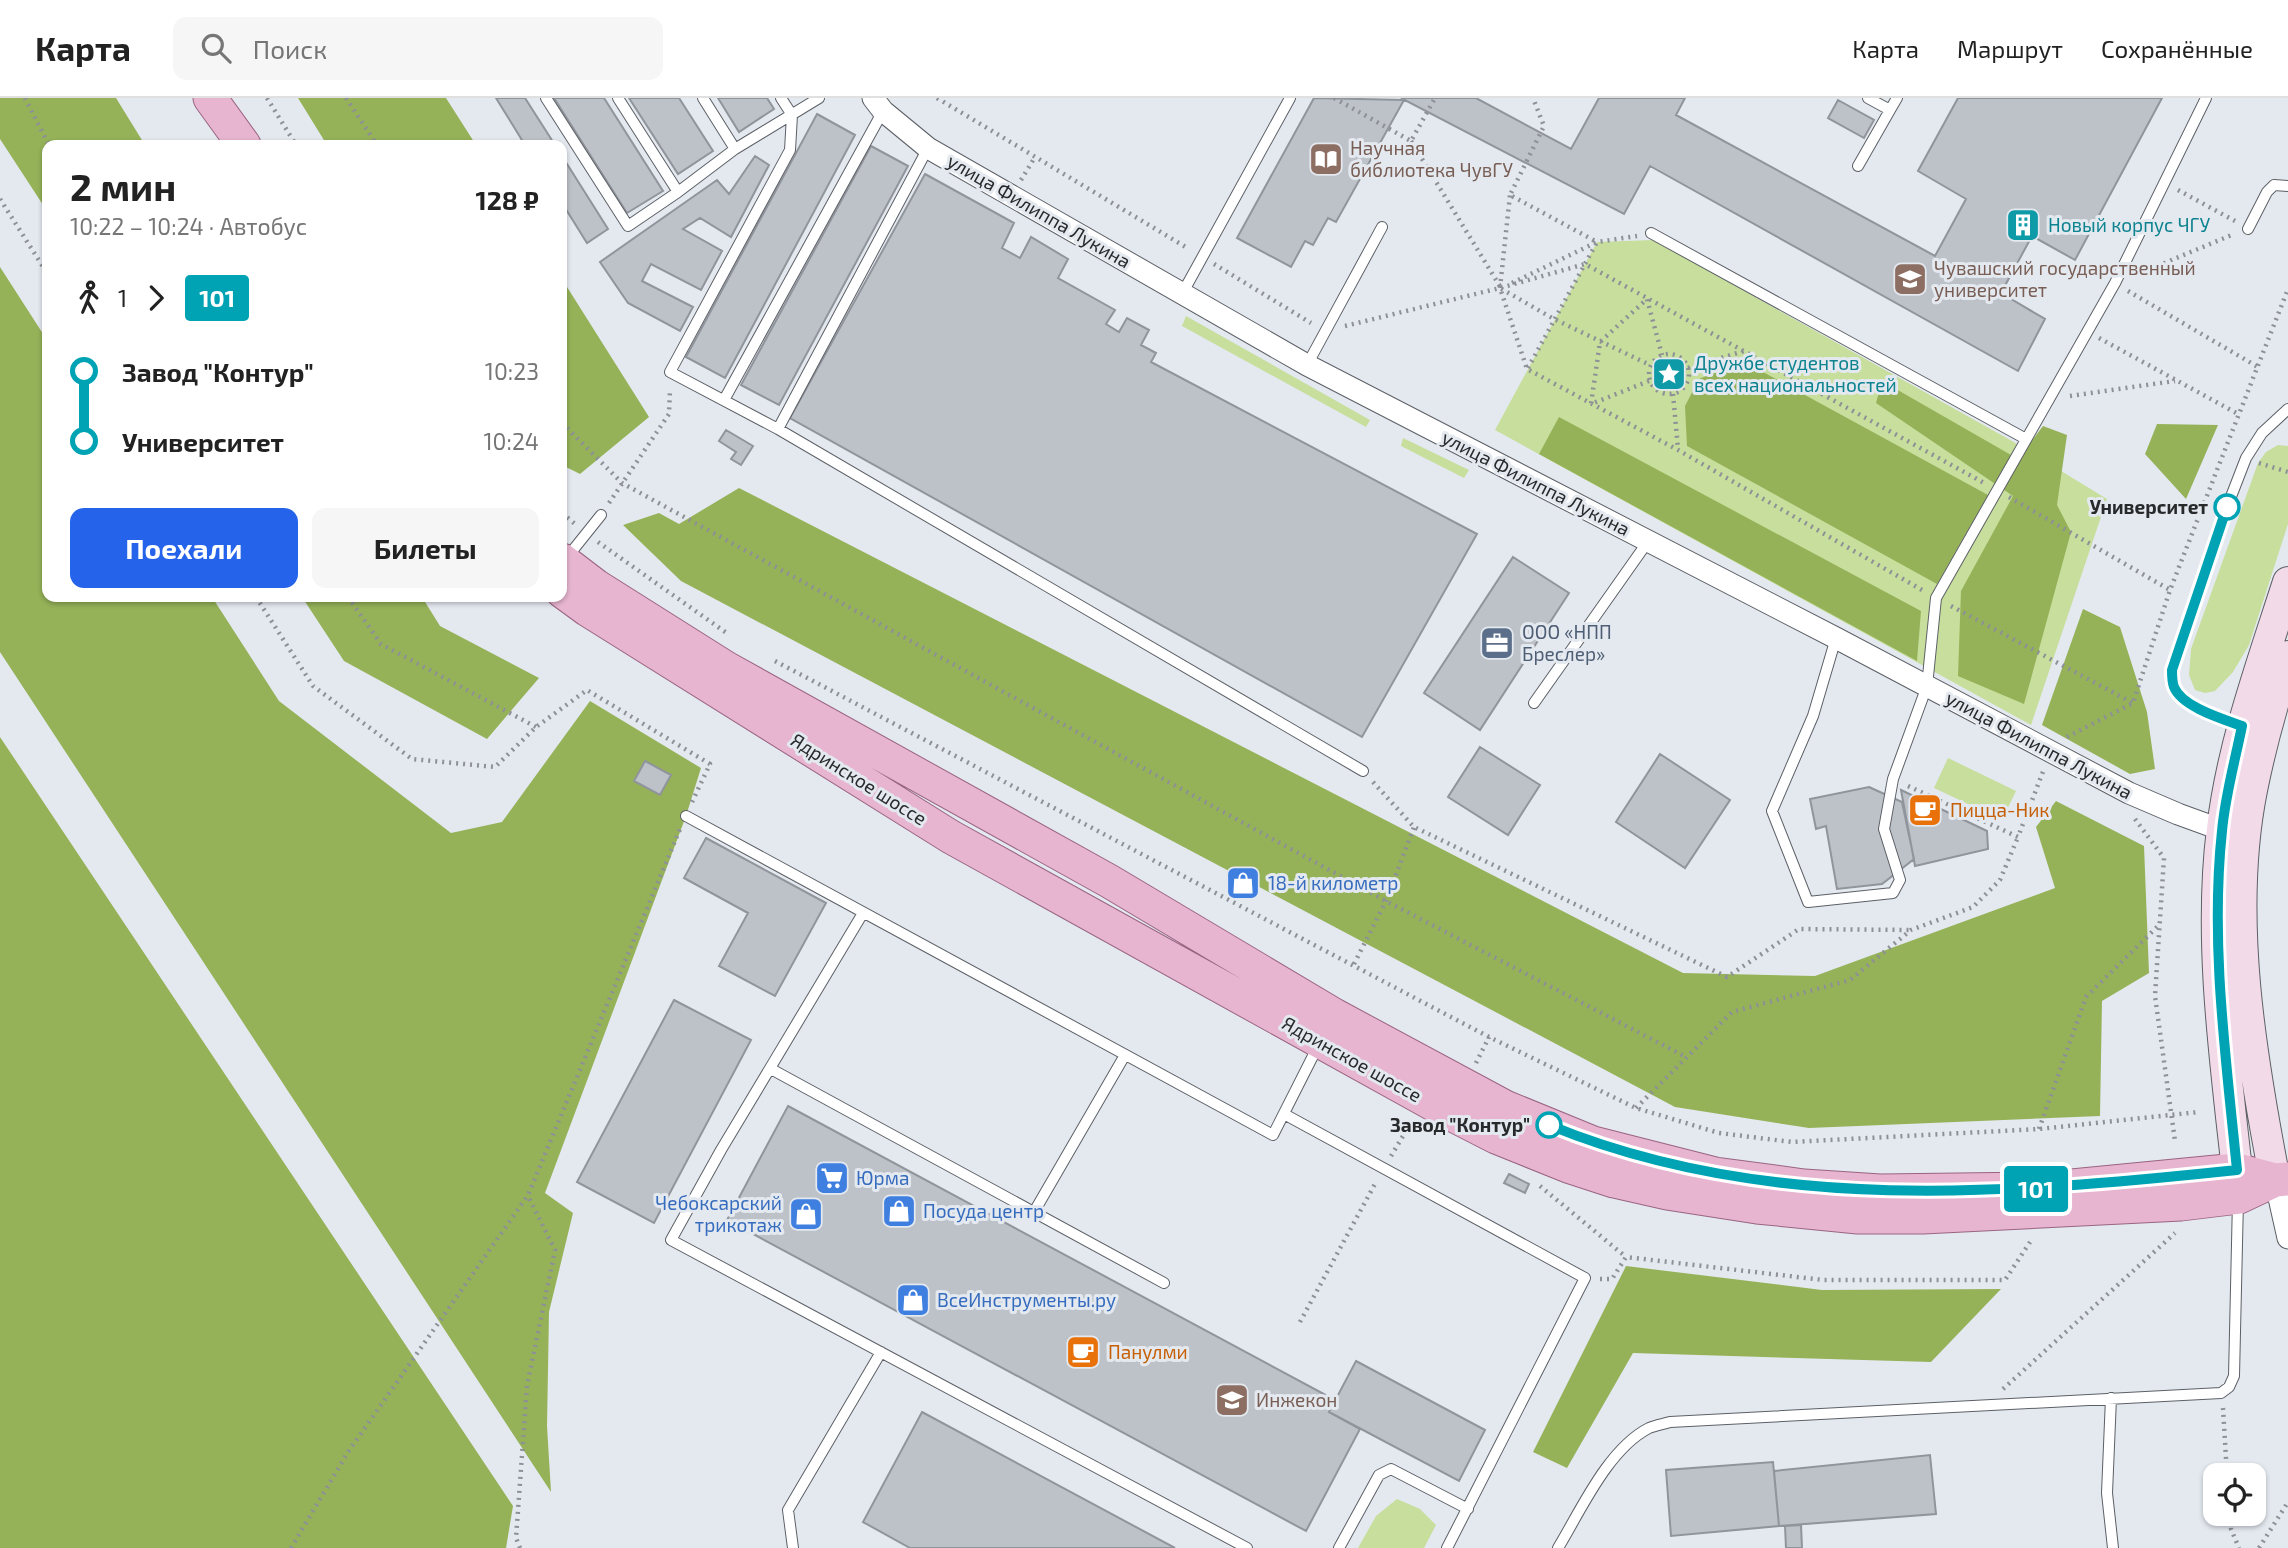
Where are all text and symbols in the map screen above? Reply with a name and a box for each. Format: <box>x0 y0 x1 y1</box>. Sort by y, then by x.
search box <box>173 17 663 80</box>
text: Карта <box>35 28 131 68</box>
icon: search <box>197 29 235 67</box>
text: Поиск <box>253 33 327 64</box>
text: Карта <box>1852 34 1919 63</box>
text: Маршрут <box>1957 34 2063 63</box>
text: Сохранённые <box>2101 34 2253 63</box>
place label: Научная библиотека ЧувГУ <box>1350 136 1513 182</box>
library icon: Научная библиотека ЧувГУ <box>1307 140 1345 178</box>
street label: улица Филиппа Лукина <box>943 149 1135 273</box>
text: 2 мин <box>70 163 176 209</box>
text: 128 ₽ <box>475 184 539 215</box>
building icon: Новый корпус ЧГУ <box>2004 206 2042 244</box>
text: 10:22 – 10:24 · Автобус <box>70 212 307 240</box>
place label: Новый корпус ЧГУ <box>2048 213 2210 237</box>
place label: Чувашский государственный университет <box>1934 256 2196 302</box>
school or university icon: Чувашский государственный университет <box>1891 260 1929 298</box>
icon: walk <box>70 279 108 317</box>
icon: forward <box>137 279 175 317</box>
text: 101 <box>199 283 235 312</box>
text: 1 <box>118 284 127 312</box>
place label: Дружбе студентов всех национальностей <box>1694 351 1897 396</box>
place icon: Дружбе студентов всех национальностей <box>1650 355 1688 393</box>
text: Завод "Контур" <box>122 356 314 387</box>
text: 10:23 <box>485 357 539 385</box>
street label: улица Филиппа Лукина <box>1438 425 1634 541</box>
text: Университет <box>122 426 284 457</box>
text: 10:24 <box>483 427 539 455</box>
marker: Университет <box>2214 494 2240 520</box>
place label: Университет <box>2090 495 2208 518</box>
button: Поехали <box>70 508 298 588</box>
button: Билеты <box>312 508 539 588</box>
place label: ООО «НПП Бреслер» <box>1522 620 1612 665</box>
office icon: ООО «НПП Бреслер» <box>1478 624 1516 662</box>
street label: улица Филиппа Лукина <box>1942 686 2136 804</box>
street label: Ядринское шоссе <box>787 728 931 830</box>
cafe icon: Пицца-Ник <box>1906 791 1944 829</box>
place label: Пицца-Ник <box>1950 798 2049 821</box>
shop icon: 18-й километр <box>1224 864 1262 902</box>
place label: 18-й километр <box>1268 871 1398 894</box>
street label: Ядринское шоссе <box>1279 1011 1426 1106</box>
marker: Завод "Контур" <box>1536 1112 1562 1138</box>
place label: Завод "Контур" <box>1390 1113 1530 1136</box>
supermarket icon: Юрма <box>813 1159 851 1197</box>
place label: Юрма <box>856 1166 909 1189</box>
line badge: 101 <box>1996 1166 2076 1212</box>
text: 101 <box>2018 1174 2054 1203</box>
place label: Чебоксарский трикотаж <box>655 1191 782 1236</box>
shop icon: Посуда центр <box>880 1192 918 1230</box>
shop icon: Чебоксарский трикотаж <box>787 1195 825 1233</box>
place label: Посуда центр <box>923 1199 1044 1223</box>
shop icon: ВсеИнструменты.ру <box>894 1281 932 1319</box>
place label: ВсеИнструменты.ру <box>937 1288 1116 1312</box>
cafe icon: Панулми <box>1064 1333 1102 1371</box>
place label: Панулми <box>1108 1340 1188 1364</box>
school or university icon: Инжекон <box>1213 1381 1251 1419</box>
place label: Инжекон <box>1256 1388 1337 1411</box>
map controls <box>2203 1463 2266 1526</box>
button: locate <box>2203 1463 2266 1526</box>

